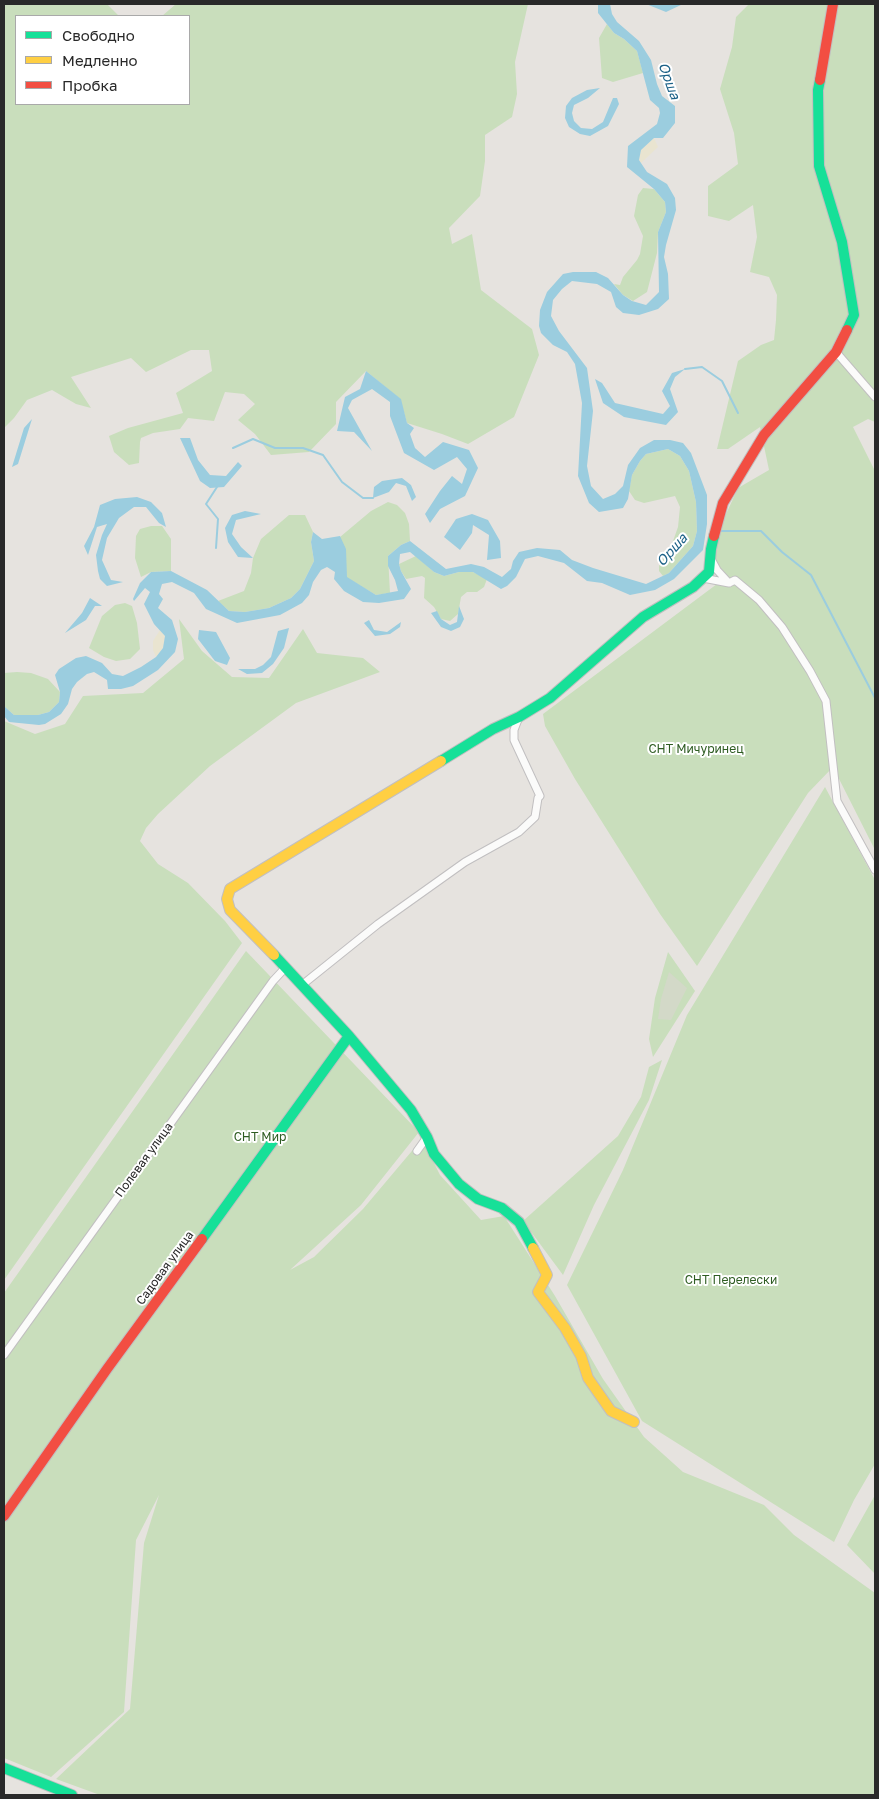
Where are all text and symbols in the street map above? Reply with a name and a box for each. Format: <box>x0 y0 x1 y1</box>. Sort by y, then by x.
legend <box>15 15 190 105</box>
text: Свободно <box>62 26 135 44</box>
text: Медленно <box>62 51 138 69</box>
water label: Орша <box>655 60 683 102</box>
text: Пробка <box>62 76 117 94</box>
water label: Орша <box>653 530 691 570</box>
park label: СНТ Мичуринец <box>648 742 744 756</box>
street label: Полевая улица <box>112 1120 176 1200</box>
park label: СНТ Мир <box>234 1130 286 1144</box>
street label: Садовая улица <box>133 1228 197 1308</box>
park label: СНТ Перелески <box>685 1273 777 1287</box>

